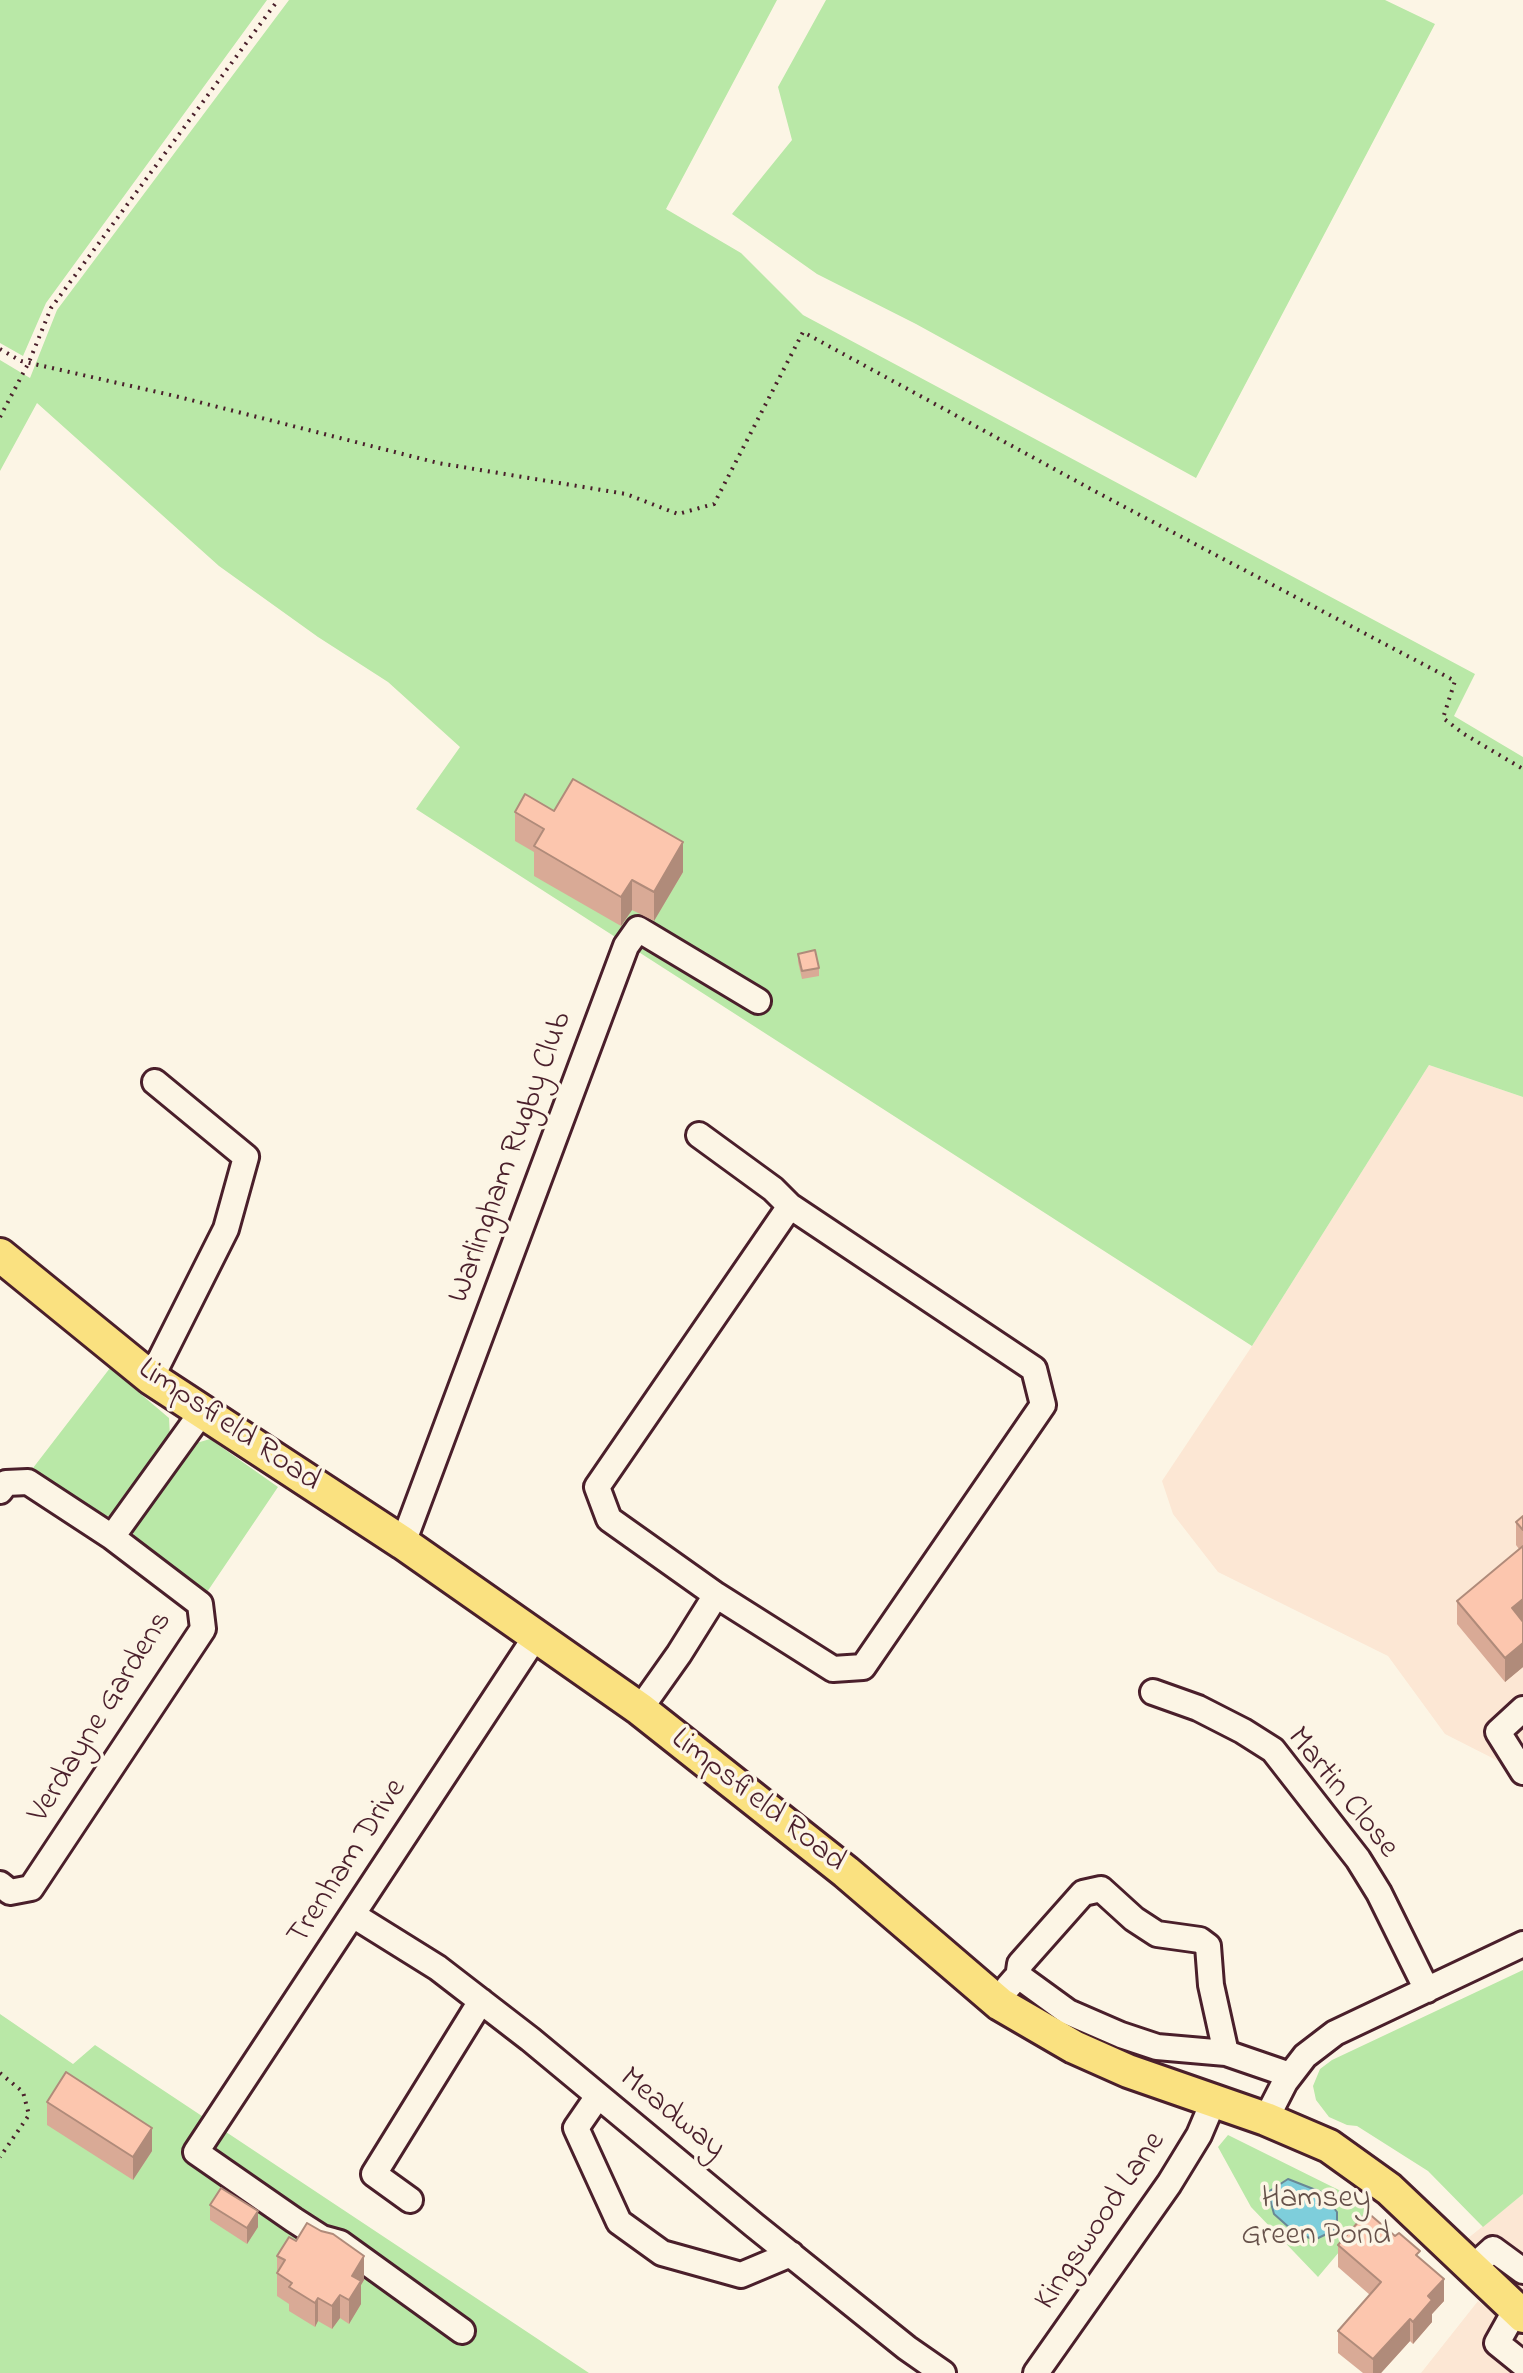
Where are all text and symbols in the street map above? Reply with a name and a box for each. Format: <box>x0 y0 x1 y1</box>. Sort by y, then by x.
street label: Warlingham Rugby Club <box>441 1007 583 1309</box>
street label: Limpsfield Road <box>129 1352 327 1502</box>
street label: Verdayne Gardens <box>22 1605 182 1831</box>
street label: Martin Close <box>1277 1721 1405 1867</box>
street label: Limpsfield Road <box>662 1722 852 1882</box>
street label: Trenham Drive <box>281 1773 417 1953</box>
street label: Meadway <box>610 2061 732 2169</box>
street label: Kingswood Lane <box>1028 2125 1176 2319</box>
park label: Hamsey Green Pond <box>1241 2182 1391 2257</box>

